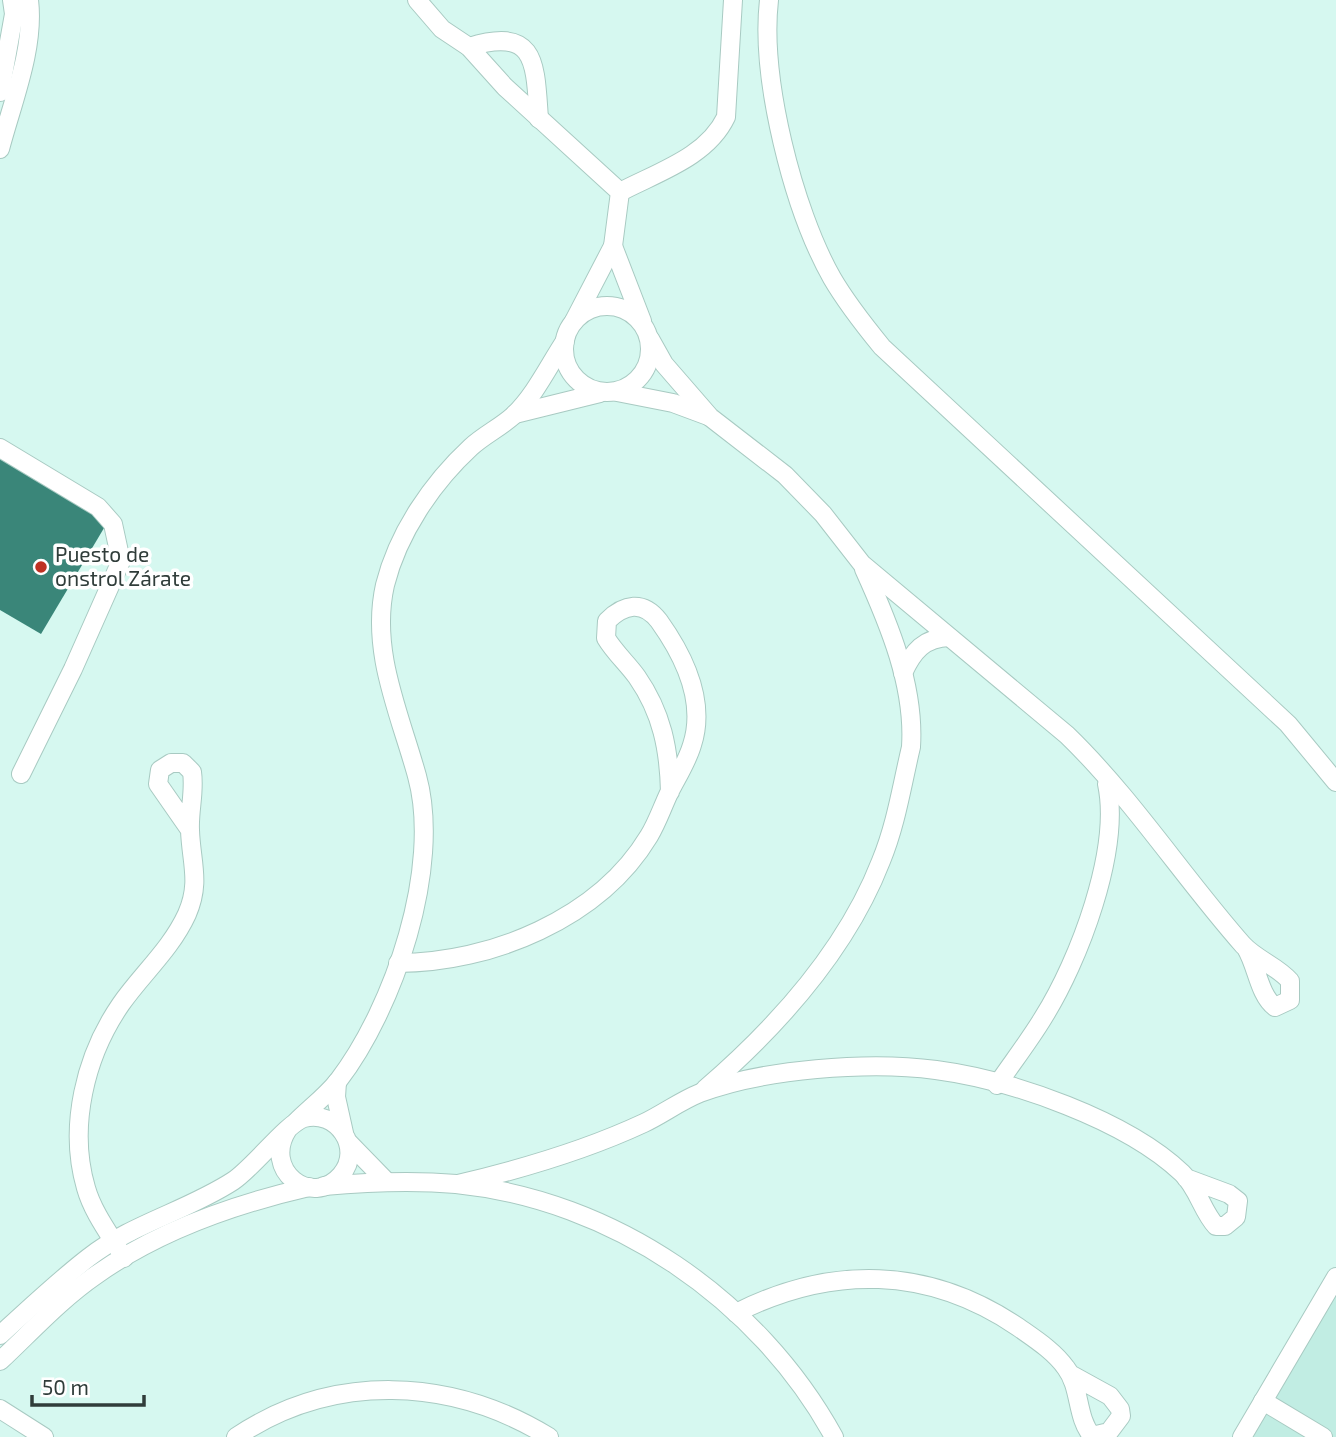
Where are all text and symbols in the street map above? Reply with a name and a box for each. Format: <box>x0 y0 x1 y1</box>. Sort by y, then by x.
place label: Puesto de onstrol Zárate <box>55 541 191 590</box>
marker: Puesto de onstrol Zárate <box>33 559 49 575</box>
scale bar <box>32 1364 144 1408</box>
text: 50 m <box>42 1374 89 1399</box>

